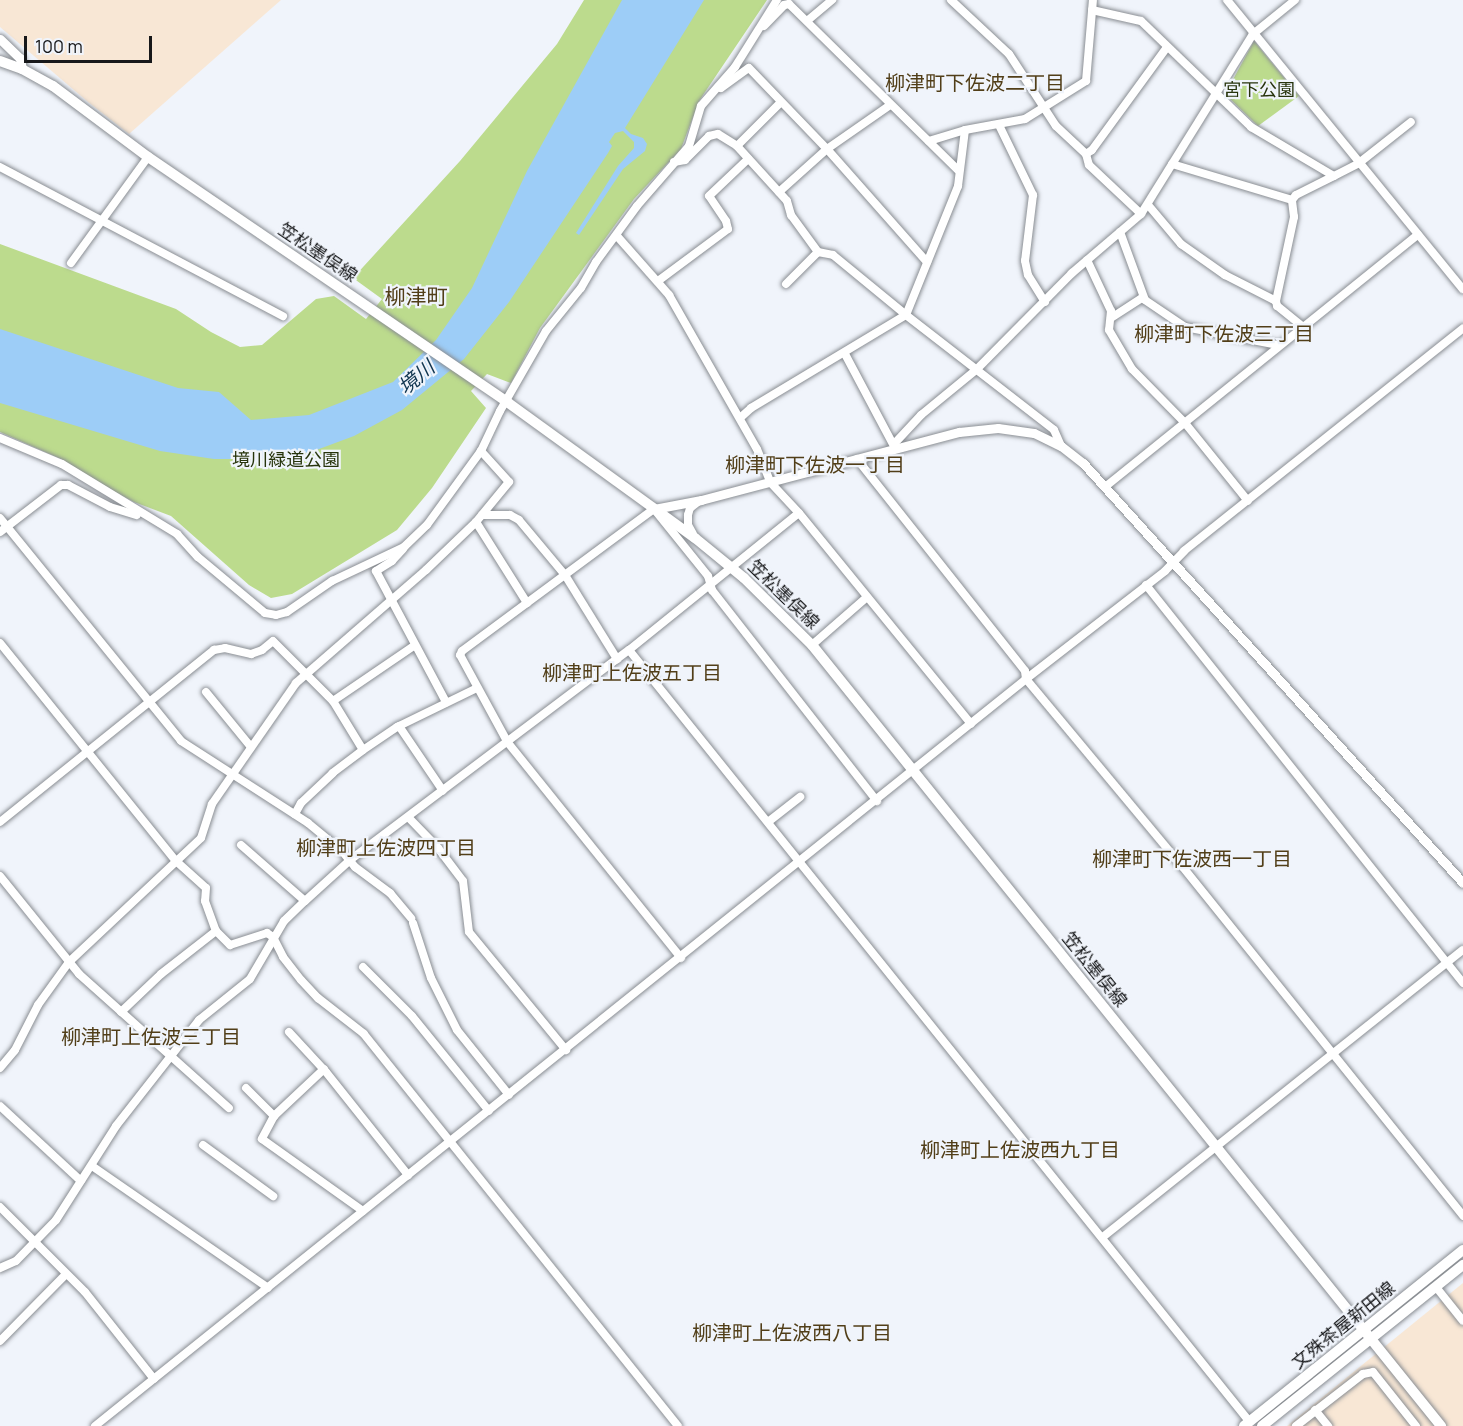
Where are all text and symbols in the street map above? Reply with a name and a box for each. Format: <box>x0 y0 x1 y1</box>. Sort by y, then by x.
scale bar <box>27 24 154 62</box>
text: 100 m <box>35 34 83 58</box>
district label: 柳津町下佐波二丁目 <box>885 70 1065 94</box>
park label: 宮下公園 <box>1223 78 1295 100</box>
street label: 笠松墨俣線 <box>275 218 361 286</box>
district label: 柳津町 <box>385 283 447 309</box>
district label: 柳津町下佐波三丁目 <box>1134 321 1314 345</box>
water label: 境川 <box>393 355 439 399</box>
park label: 境川緑道公園 <box>232 448 340 470</box>
district label: 柳津町下佐波一丁目 <box>725 452 905 476</box>
street label: 笠松墨俣線 <box>744 555 824 633</box>
district label: 柳津町上佐波五丁目 <box>542 660 722 684</box>
district label: 柳津町上佐波四丁目 <box>296 835 476 859</box>
district label: 柳津町下佐波西一丁目 <box>1092 846 1292 870</box>
street label: 笠松墨俣線 <box>1058 927 1132 1011</box>
district label: 柳津町上佐波三丁目 <box>61 1024 241 1048</box>
district label: 柳津町上佐波西九丁目 <box>920 1137 1120 1161</box>
street label: 文殊茶屋新田線 <box>1287 1277 1399 1373</box>
district label: 柳津町上佐波西八丁目 <box>692 1320 892 1344</box>

